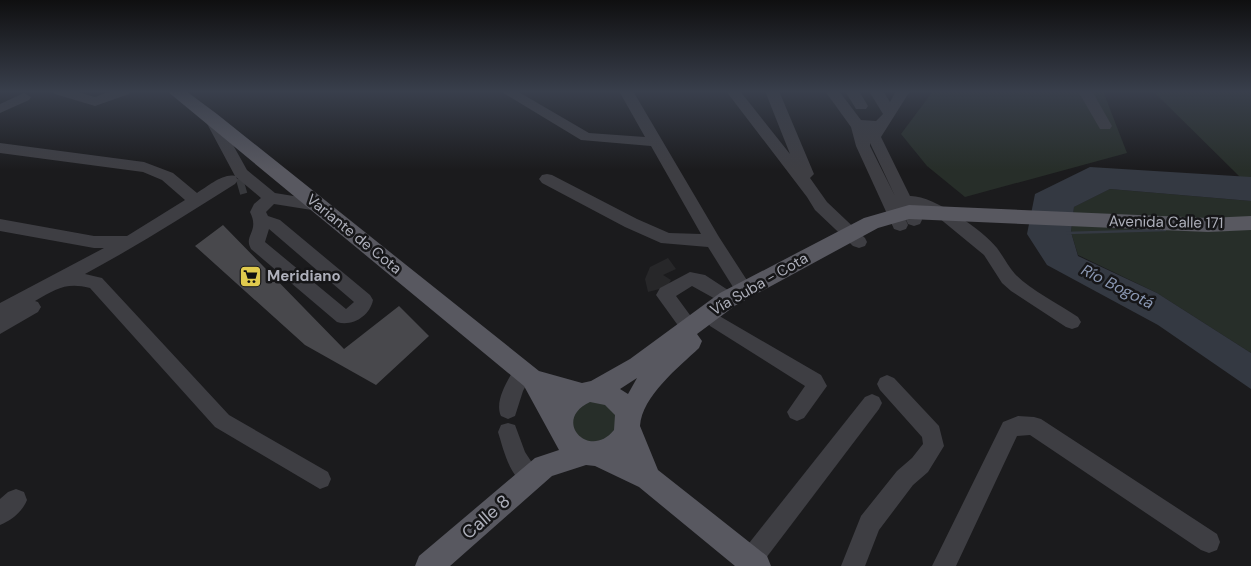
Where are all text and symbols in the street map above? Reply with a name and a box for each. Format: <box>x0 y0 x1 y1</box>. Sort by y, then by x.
street label: Variante de Cota <box>302 189 406 279</box>
street label: Avenida Calle 171 <box>1109 211 1223 233</box>
street label: Vía Suba - Cota <box>706 248 812 320</box>
water label: Río Bogotá <box>1078 259 1158 314</box>
supermarket icon: Meridiano <box>239 264 263 288</box>
place label: Meridiano <box>267 266 341 286</box>
street label: Calle 8 <box>457 489 515 545</box>

